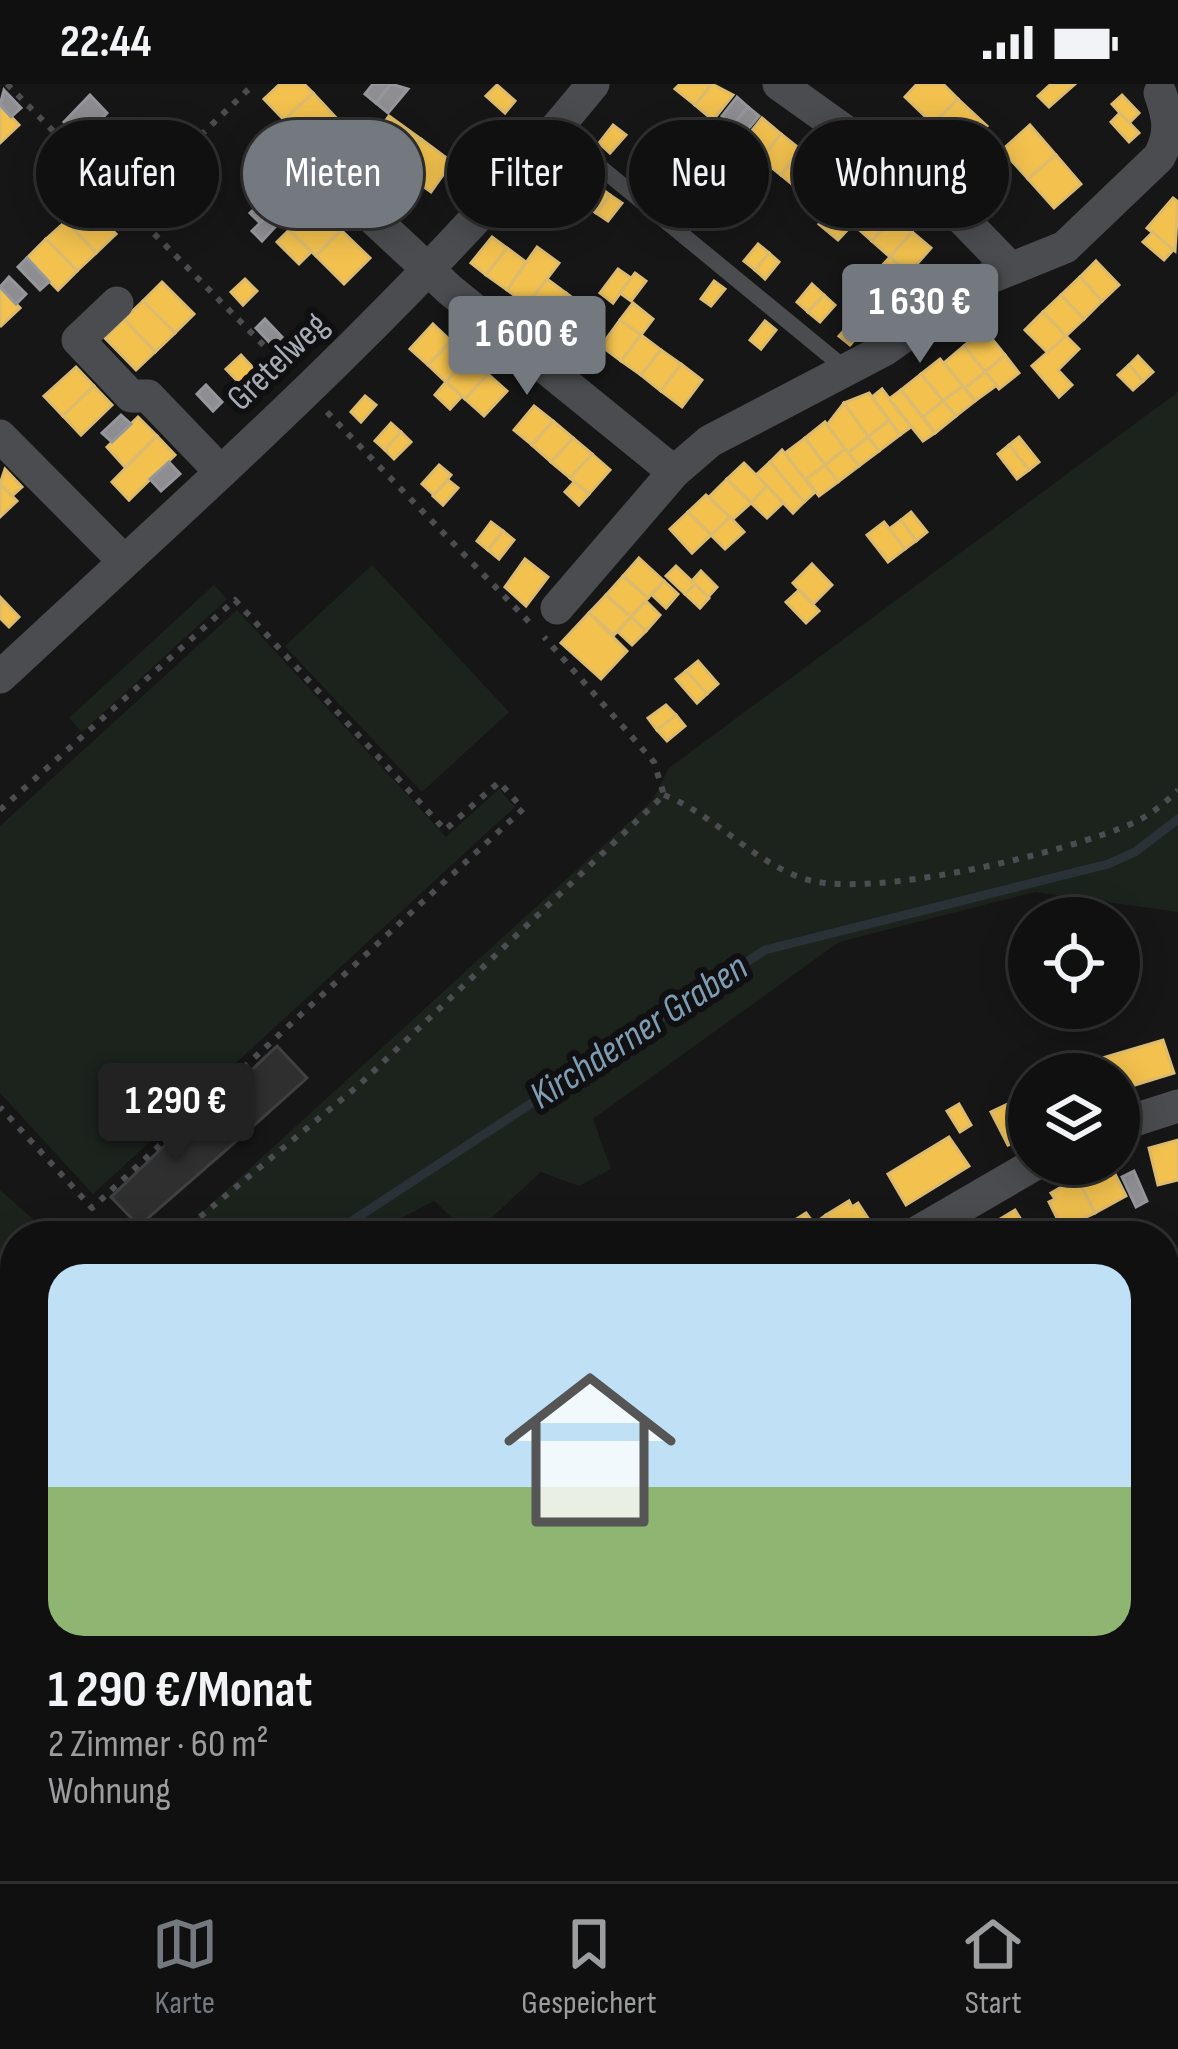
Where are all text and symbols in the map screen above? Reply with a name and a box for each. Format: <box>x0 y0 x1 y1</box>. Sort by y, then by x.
text: 22:44 <box>60 15 152 70</box>
chip: Kaufen <box>36 120 219 228</box>
chip: Mieten <box>243 120 423 228</box>
chip: Filter <box>447 120 605 228</box>
chip: Neu <box>629 120 769 228</box>
chip: Wohnung <box>793 120 1009 228</box>
pin: 1 630 € <box>809 264 1031 366</box>
text: 1 630 € <box>869 279 971 326</box>
pin: 1 600 € <box>416 296 638 398</box>
street label: Gretelweg <box>219 304 337 420</box>
text: 1 600 € <box>476 311 578 358</box>
map controls <box>1008 897 1140 1185</box>
button: locate <box>1008 897 1140 1029</box>
water label: Kirchderner Graben <box>521 944 757 1120</box>
button: layers <box>1008 1053 1140 1185</box>
pin: 1 290 € <box>65 1063 287 1165</box>
text: 1 290 € <box>125 1078 227 1125</box>
icon: home <box>482 1342 698 1558</box>
text: 1 290 €/Monat <box>48 1660 312 1721</box>
text: 2 Zimmer · 60 m² <box>48 1721 269 1768</box>
text: Wohnung <box>48 1768 171 1815</box>
tab: Karte <box>152 1911 218 2023</box>
tab: Gespeichert <box>521 1911 657 2023</box>
tab: Start <box>960 1911 1026 2023</box>

